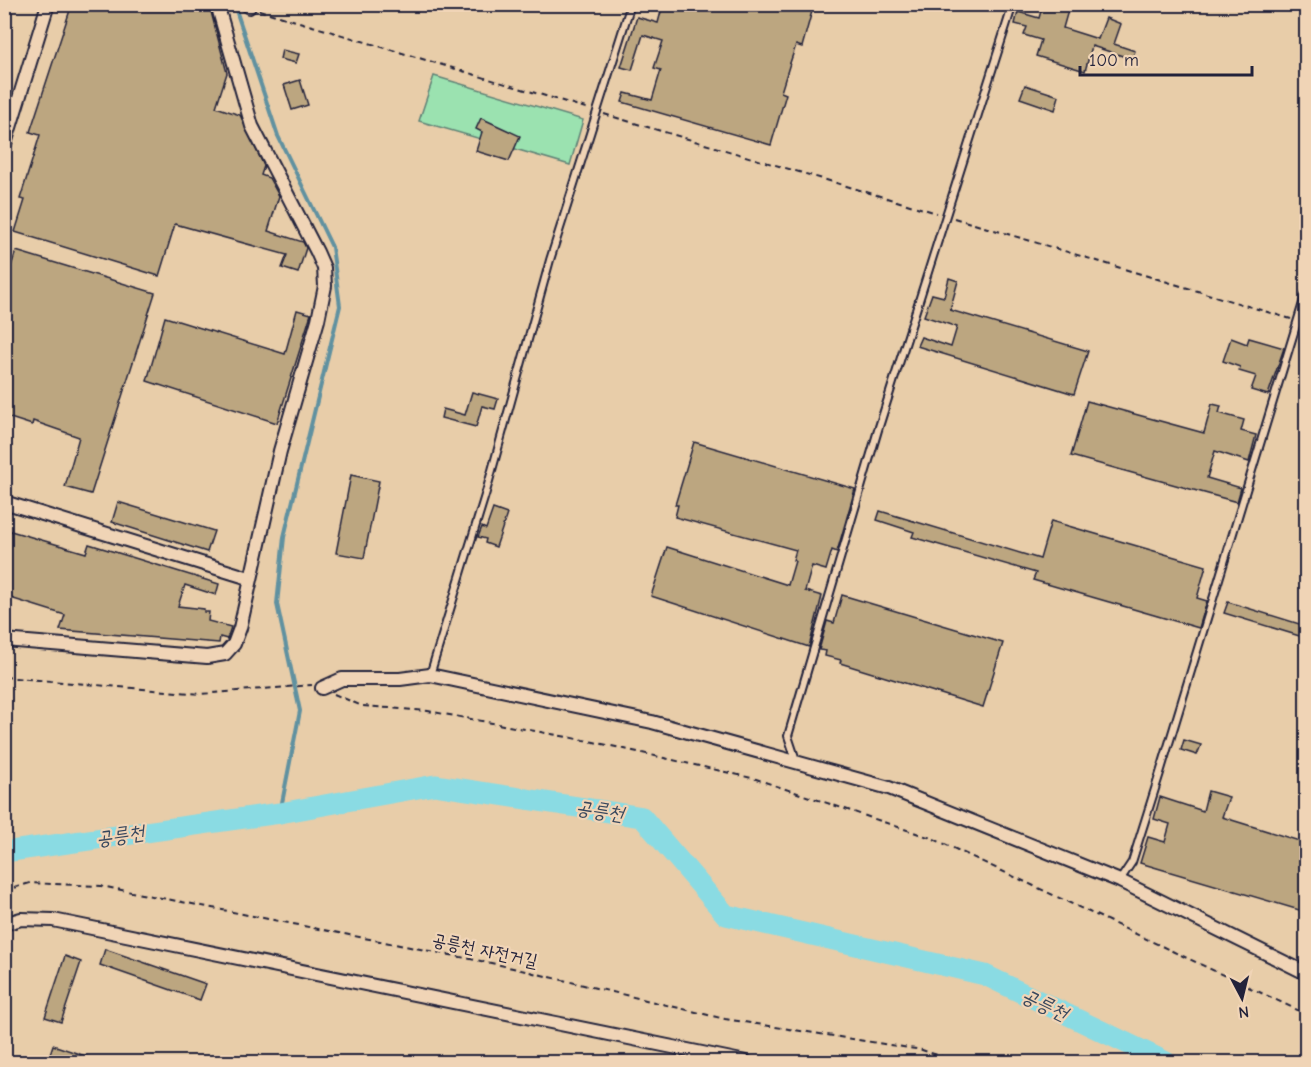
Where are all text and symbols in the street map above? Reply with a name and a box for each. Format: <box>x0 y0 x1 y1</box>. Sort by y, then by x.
scale bar <box>1080 39 1252 77</box>
text: 100 m <box>1089 50 1139 71</box>
water label: 공릉천 <box>574 795 627 826</box>
water label: 공릉천 <box>95 820 147 850</box>
street label: 공릉천 자전거길 <box>430 929 540 972</box>
north arrow <box>1212 968 1272 1028</box>
water label: 공릉천 <box>1018 984 1073 1026</box>
text: N <box>1237 1002 1250 1021</box>

